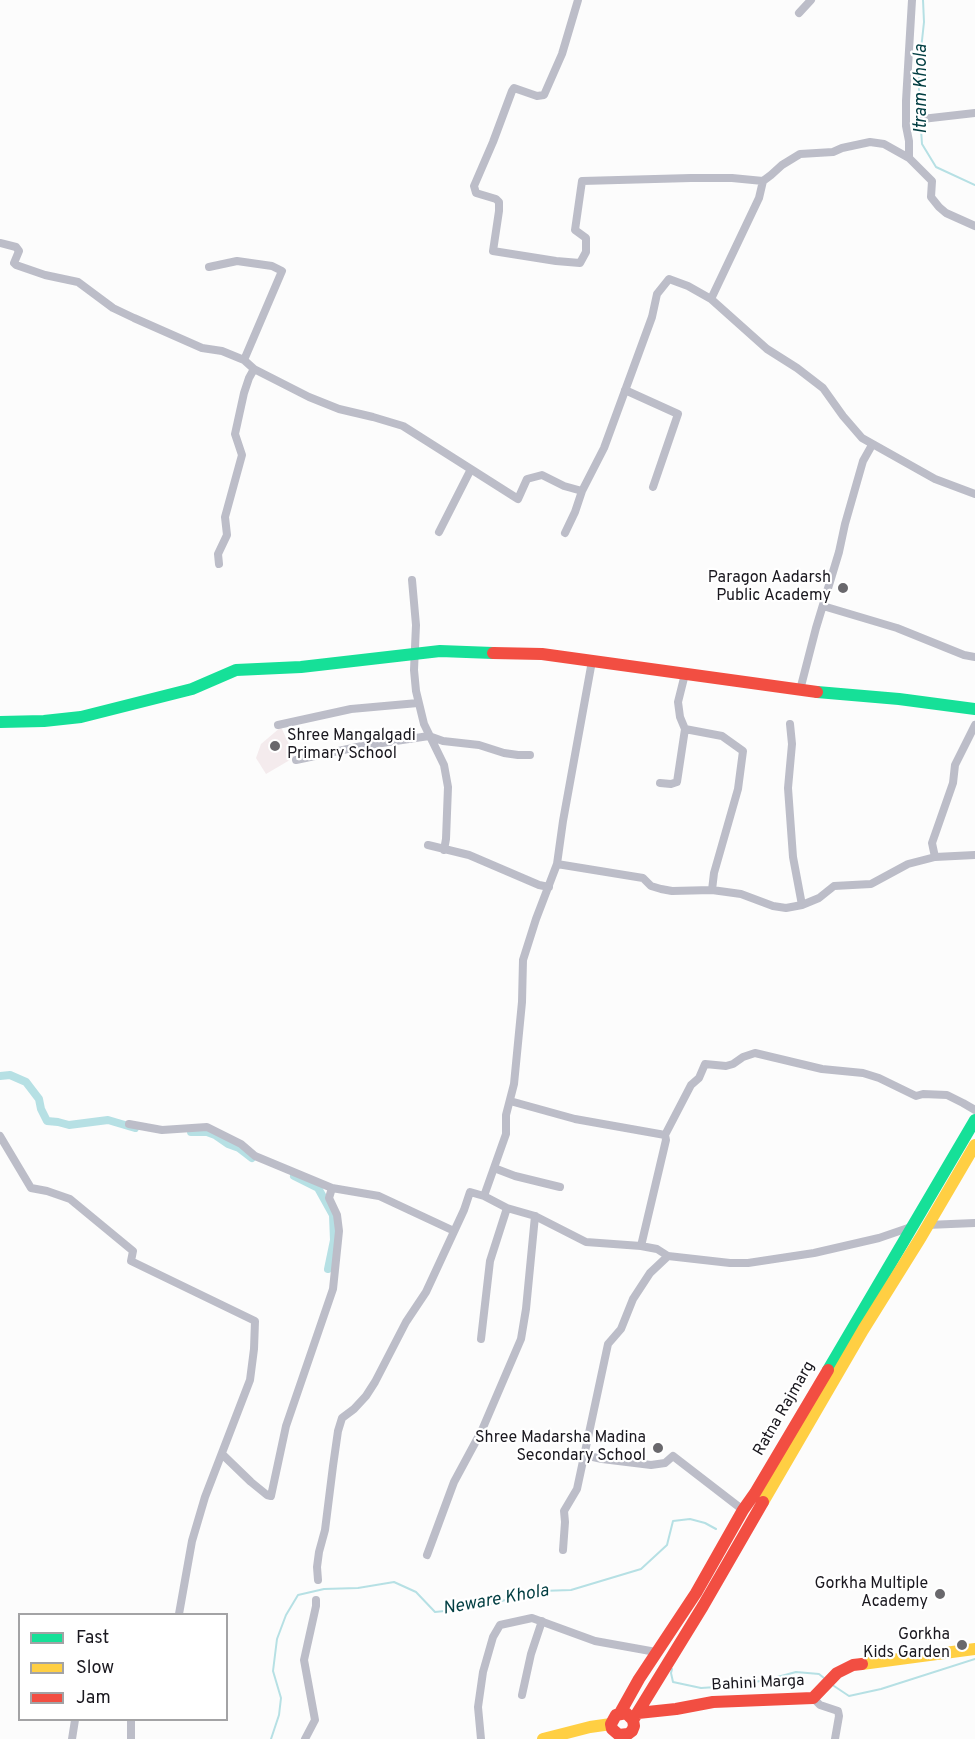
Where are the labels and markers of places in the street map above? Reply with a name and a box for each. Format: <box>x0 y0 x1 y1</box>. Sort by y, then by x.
place label: Paragon Aadarsh Public Academy <box>708 569 831 607</box>
marker: Paragon Aadarsh Public Academy <box>836 581 850 595</box>
place label: Shree Mangalgadi Primary School <box>287 727 416 765</box>
marker: Shree Mangalgadi Primary School <box>268 739 282 753</box>
place label: Shree Madarsha Madina Secondary School <box>475 1429 646 1467</box>
marker: Shree Madarsha Madina Secondary School <box>651 1441 665 1455</box>
place label: Gorkha Multiple Academy <box>815 1575 928 1613</box>
marker: Gorkha Multiple Academy <box>933 1587 947 1601</box>
place label: Gorkha Kids Garden <box>863 1626 950 1664</box>
marker: Gorkha Kids Garden <box>955 1638 969 1652</box>

